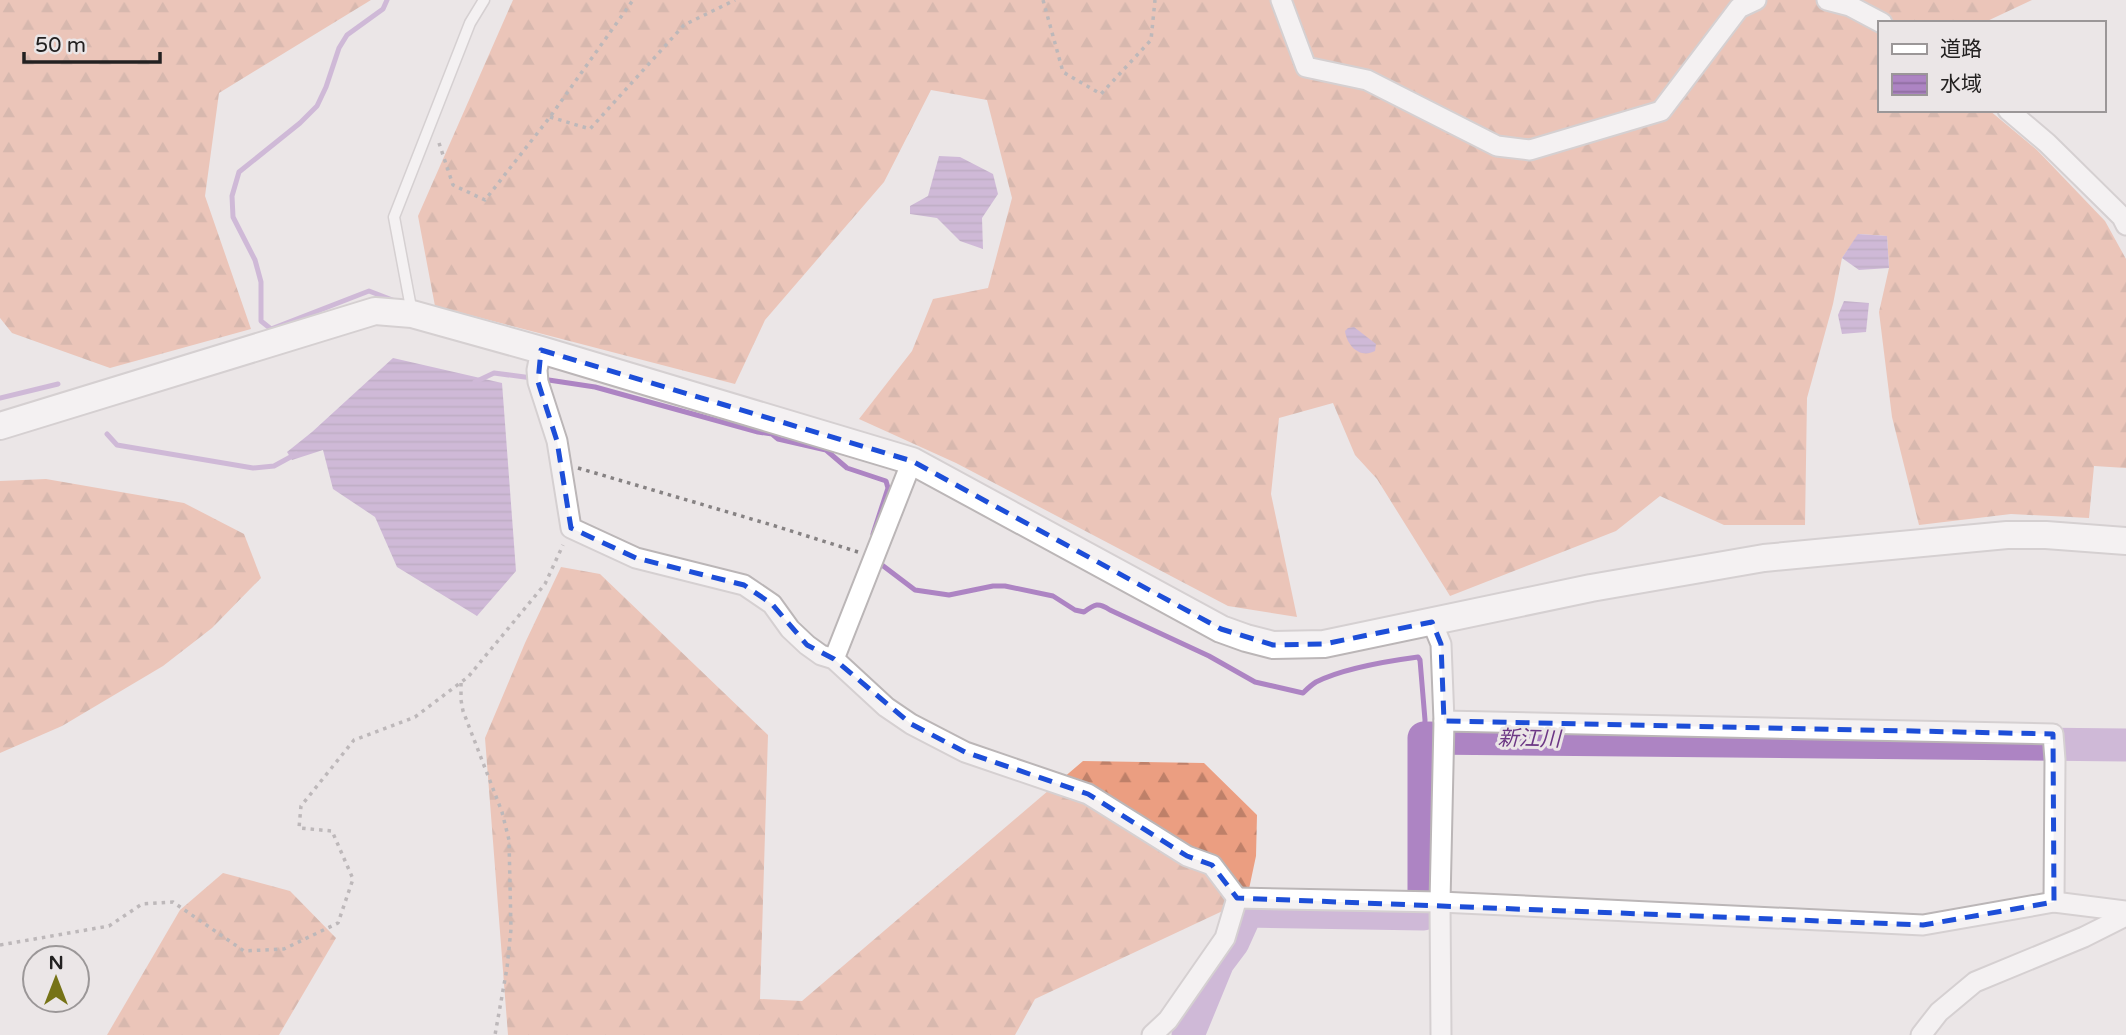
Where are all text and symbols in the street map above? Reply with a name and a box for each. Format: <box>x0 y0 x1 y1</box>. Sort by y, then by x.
scale bar <box>24 21 161 65</box>
legend <box>1878 21 2105 112</box>
text: 50 m <box>35 33 86 58</box>
text: 道路 <box>1940 37 1982 62</box>
text: 水域 <box>1940 72 1982 97</box>
water label: 新江川 <box>1497 726 1563 752</box>
north arrow <box>21 944 91 1014</box>
text: N <box>48 952 64 974</box>

